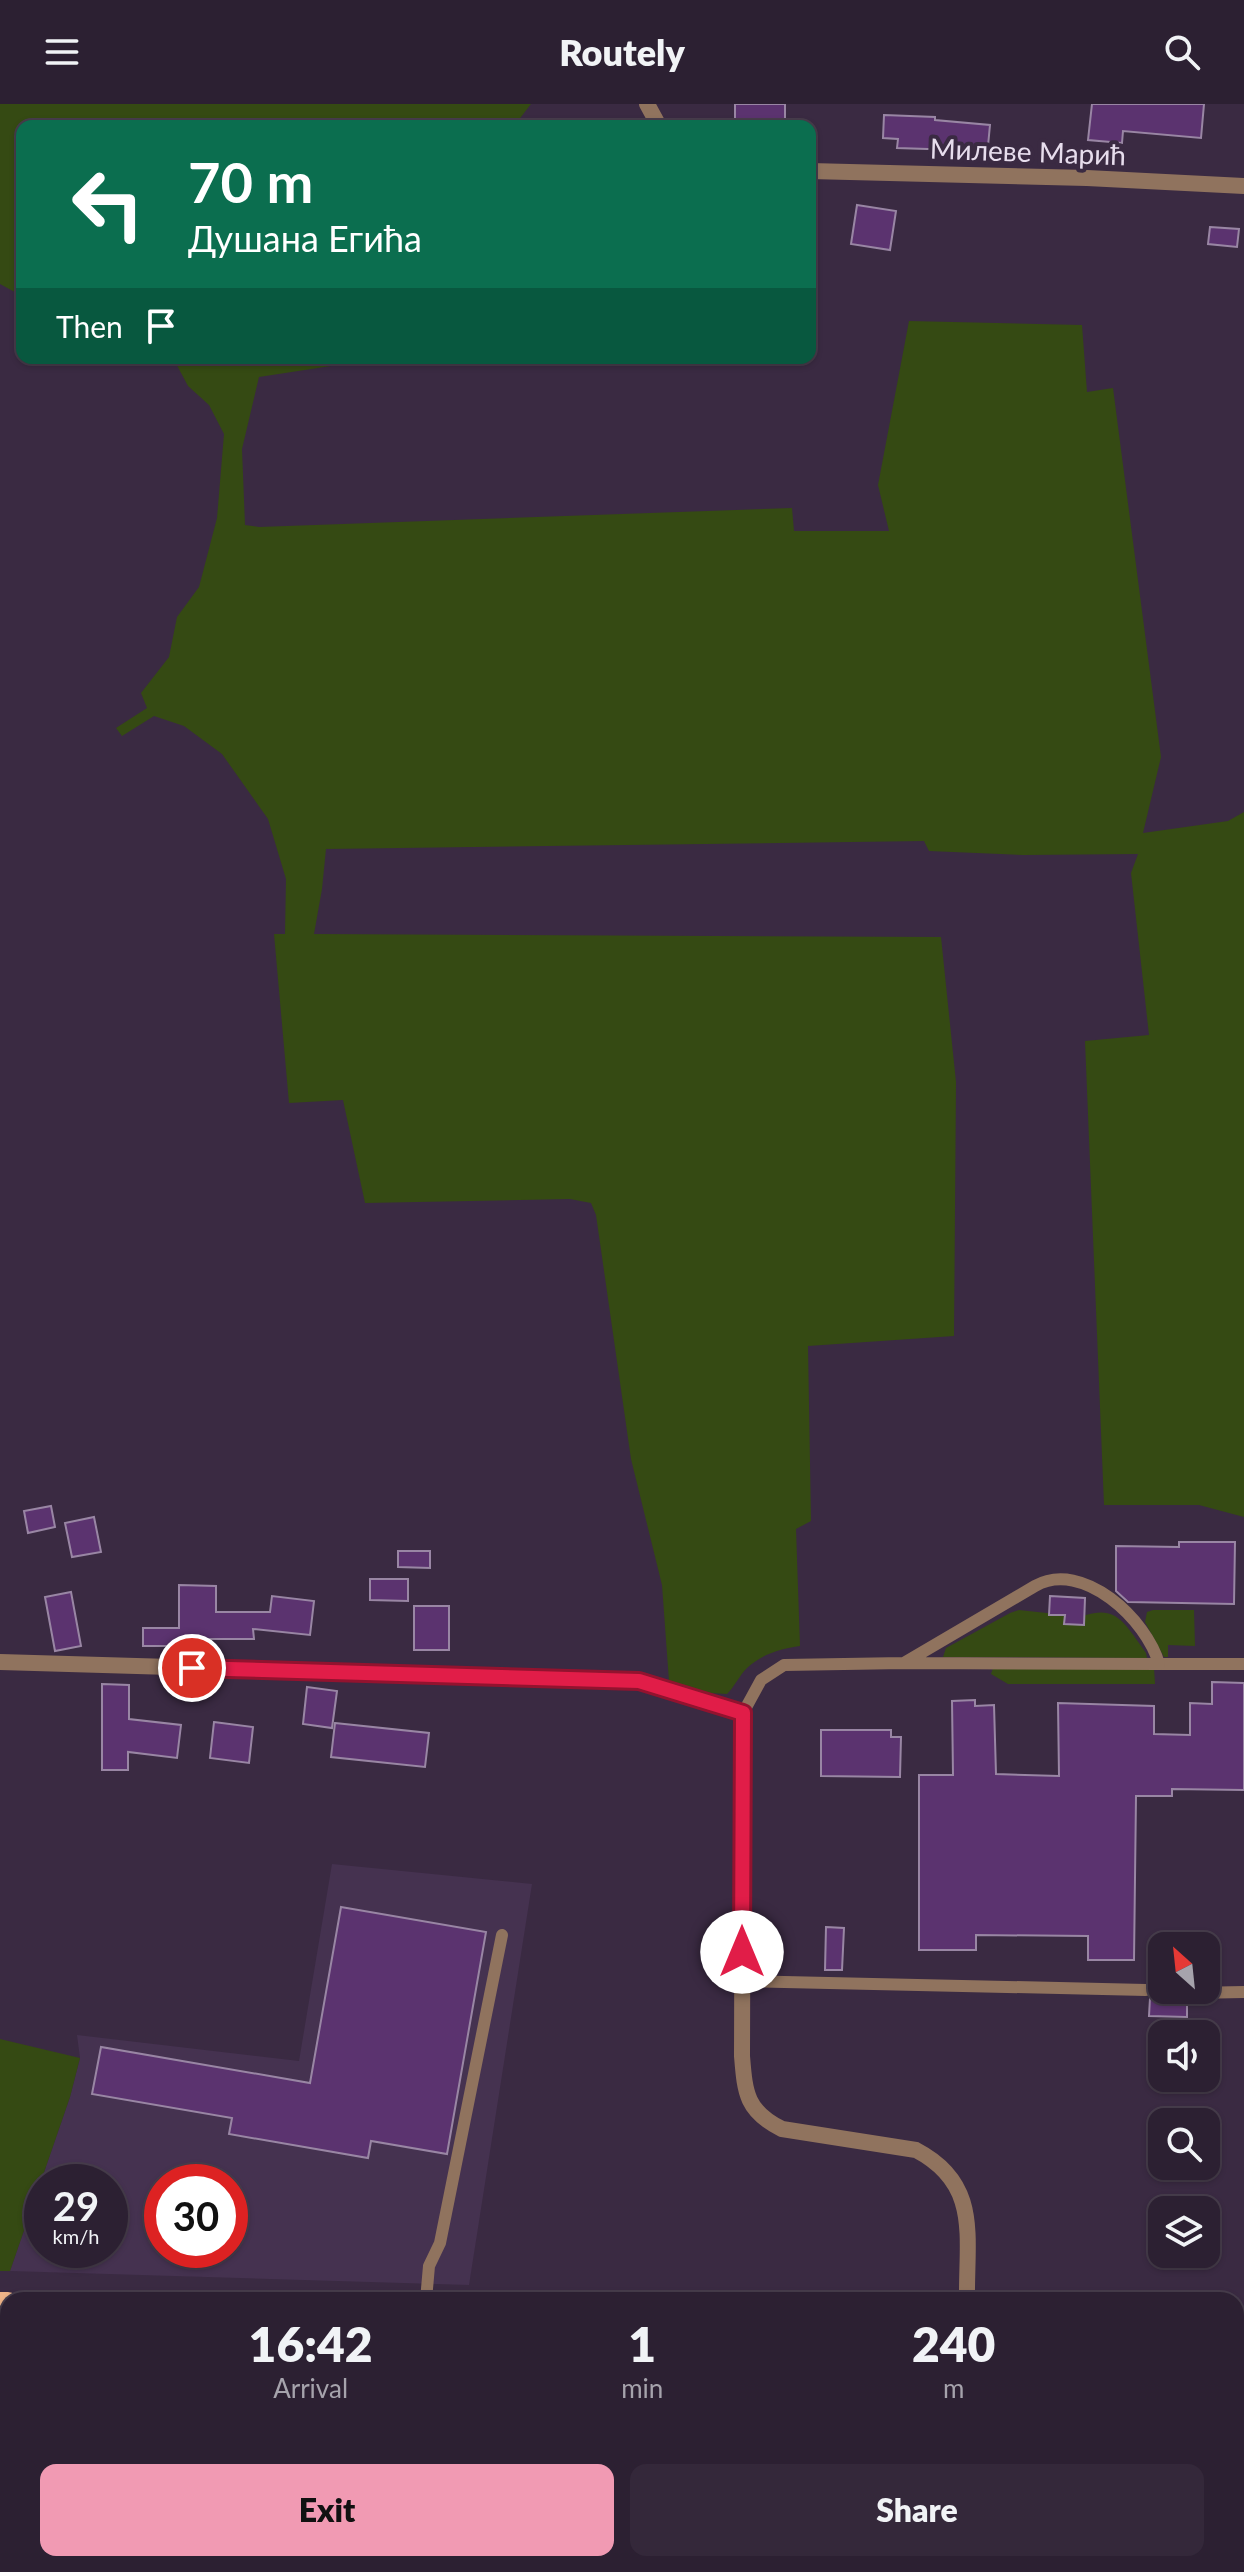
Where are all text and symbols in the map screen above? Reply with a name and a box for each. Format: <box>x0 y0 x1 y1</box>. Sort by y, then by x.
icon: menu <box>40 30 84 74</box>
text: Routely <box>559 30 685 74</box>
icon: search <box>1160 30 1204 74</box>
street label: Милеве Мaрић <box>929 131 1127 171</box>
text: 70 m <box>188 148 313 215</box>
icon: left <box>56 152 160 256</box>
text: Душана Егића <box>188 216 422 260</box>
icon: arrive <box>139 304 183 348</box>
text: Then <box>56 308 123 344</box>
pin <box>158 1634 226 1702</box>
icon: arrive <box>170 1646 214 1690</box>
position arrow <box>700 1910 784 1994</box>
north arrow <box>1148 1932 1220 2004</box>
map controls <box>1148 1932 1220 2268</box>
button: sound <box>1148 2020 1220 2092</box>
button: search <box>1148 2108 1220 2180</box>
speed limit sign: 30 <box>144 2164 248 2268</box>
text: 29 <box>53 2182 99 2230</box>
button: layers <box>1148 2196 1220 2268</box>
text: km/h <box>53 2224 99 2248</box>
text: 16:42 <box>249 2315 373 2372</box>
text: 1 <box>628 2315 656 2372</box>
text: 240 <box>912 2315 995 2372</box>
text: Arrival <box>273 2372 348 2404</box>
text: min <box>621 2372 663 2404</box>
text: m <box>943 2372 964 2404</box>
button: Exit <box>40 2464 614 2556</box>
button: Share <box>630 2464 1204 2556</box>

